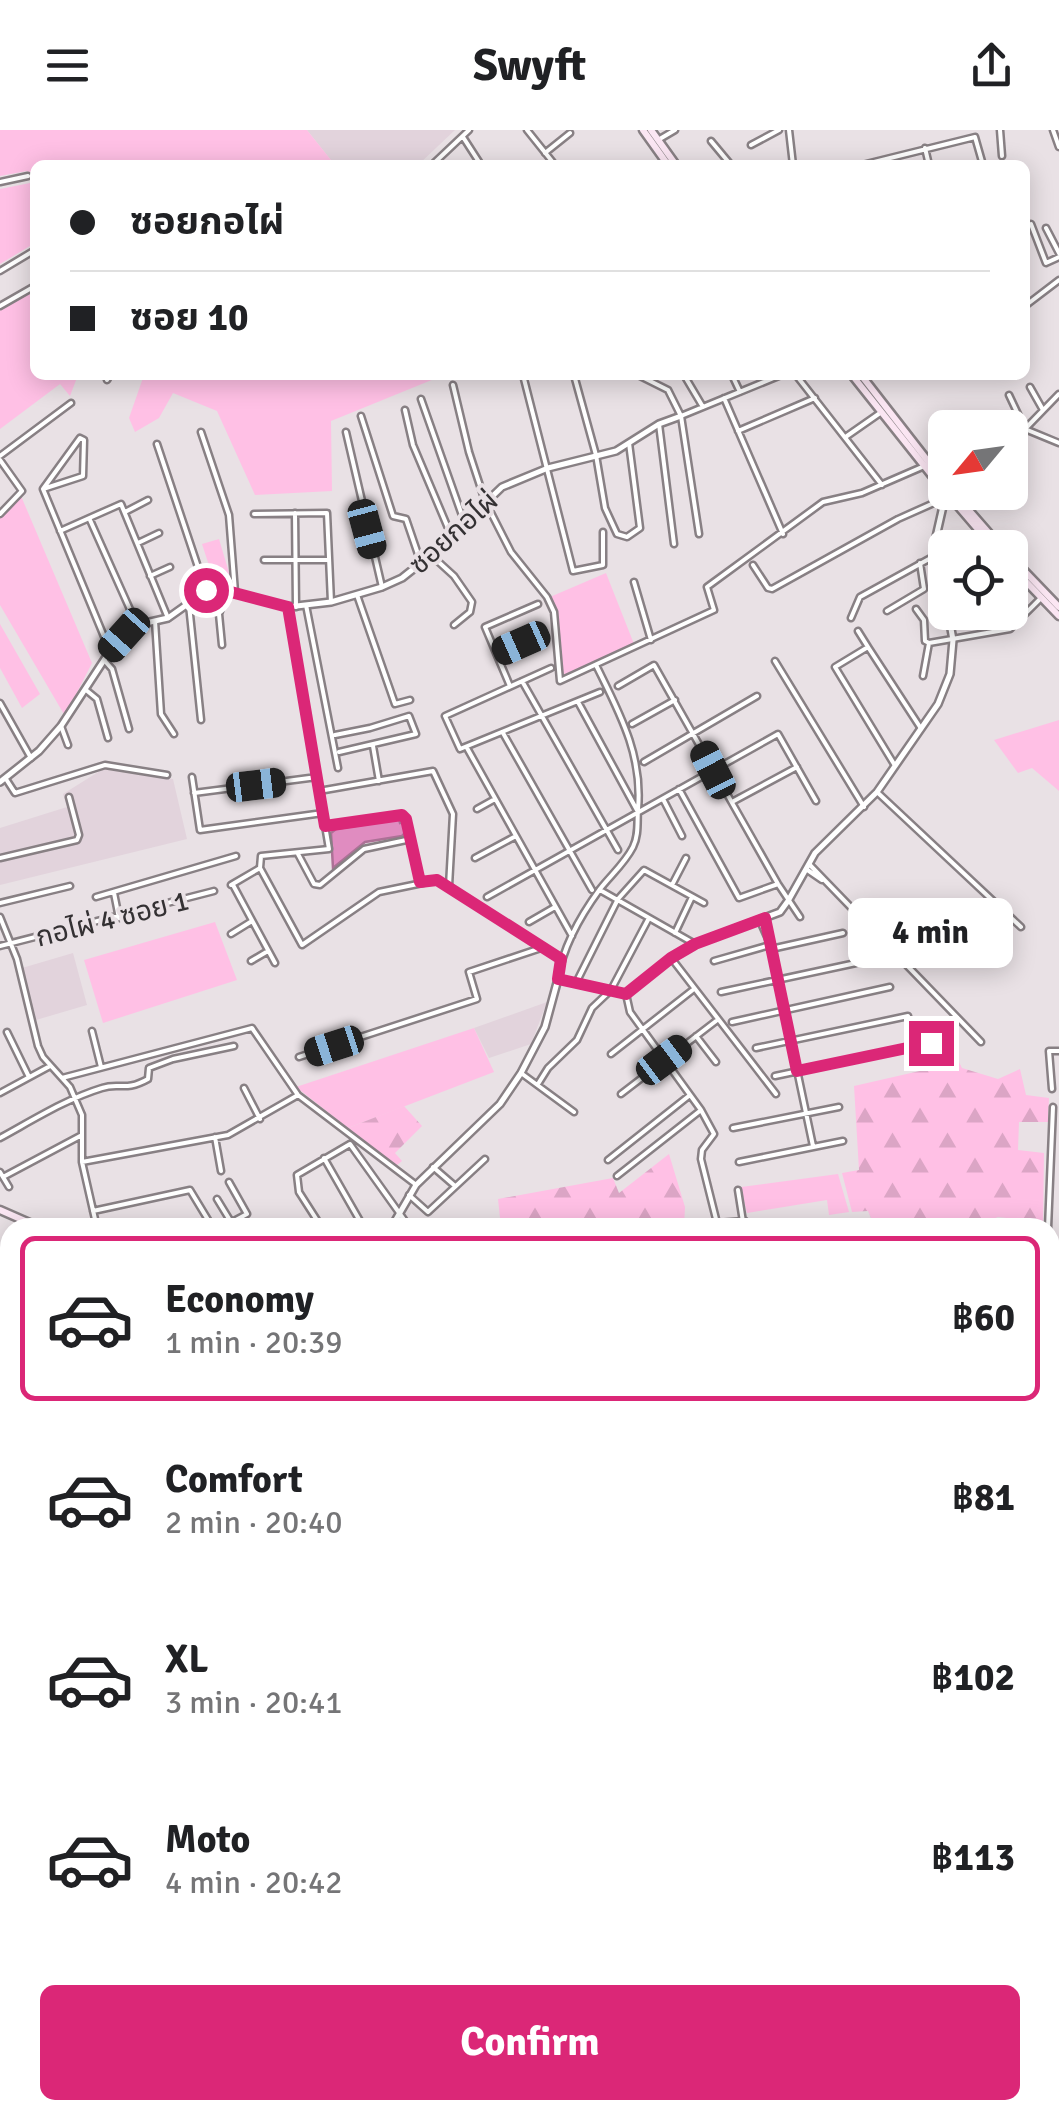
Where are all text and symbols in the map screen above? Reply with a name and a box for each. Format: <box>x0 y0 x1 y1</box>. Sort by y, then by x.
icon: menu <box>40 38 95 93</box>
text: Swyft <box>473 38 586 93</box>
icon: share <box>964 38 1019 93</box>
text: ซอยกอไผ่ <box>130 198 284 245</box>
text: ซอย 10 <box>130 294 248 341</box>
north arrow <box>928 410 1028 510</box>
map controls <box>928 410 1028 630</box>
street label: ซอยกอไผ่ <box>402 484 505 581</box>
car <box>345 496 389 562</box>
button: locate <box>928 530 1028 630</box>
route start <box>184 568 229 613</box>
car <box>93 603 155 667</box>
car <box>487 617 555 669</box>
car <box>686 736 740 804</box>
car <box>224 766 288 804</box>
street label: กอไผ่ 4 ซอย 1 <box>32 884 192 954</box>
callout: 4 min <box>848 898 1014 968</box>
text: 4 min <box>892 913 969 952</box>
route end <box>909 1021 954 1066</box>
car <box>301 1022 367 1070</box>
car <box>631 1030 697 1090</box>
icon: car <box>45 1274 135 1364</box>
text: Economy <box>165 1276 314 1323</box>
text: ฿60 <box>952 1294 1015 1341</box>
text: 1 min · 20:39 <box>165 1323 343 1362</box>
icon: car <box>45 1454 135 1544</box>
text: Comfort <box>165 1456 303 1503</box>
text: ฿81 <box>952 1474 1015 1521</box>
text: 2 min · 20:40 <box>165 1503 343 1542</box>
icon: car <box>45 1634 135 1724</box>
text: XL <box>165 1636 208 1683</box>
text: ฿102 <box>931 1654 1015 1701</box>
text: 3 min · 20:41 <box>165 1683 343 1722</box>
icon: car <box>45 1814 135 1904</box>
text: Moto <box>165 1816 250 1863</box>
text: ฿113 <box>931 1834 1015 1881</box>
text: 4 min · 20:42 <box>165 1863 343 1902</box>
button: Confirm <box>40 1985 1020 2100</box>

